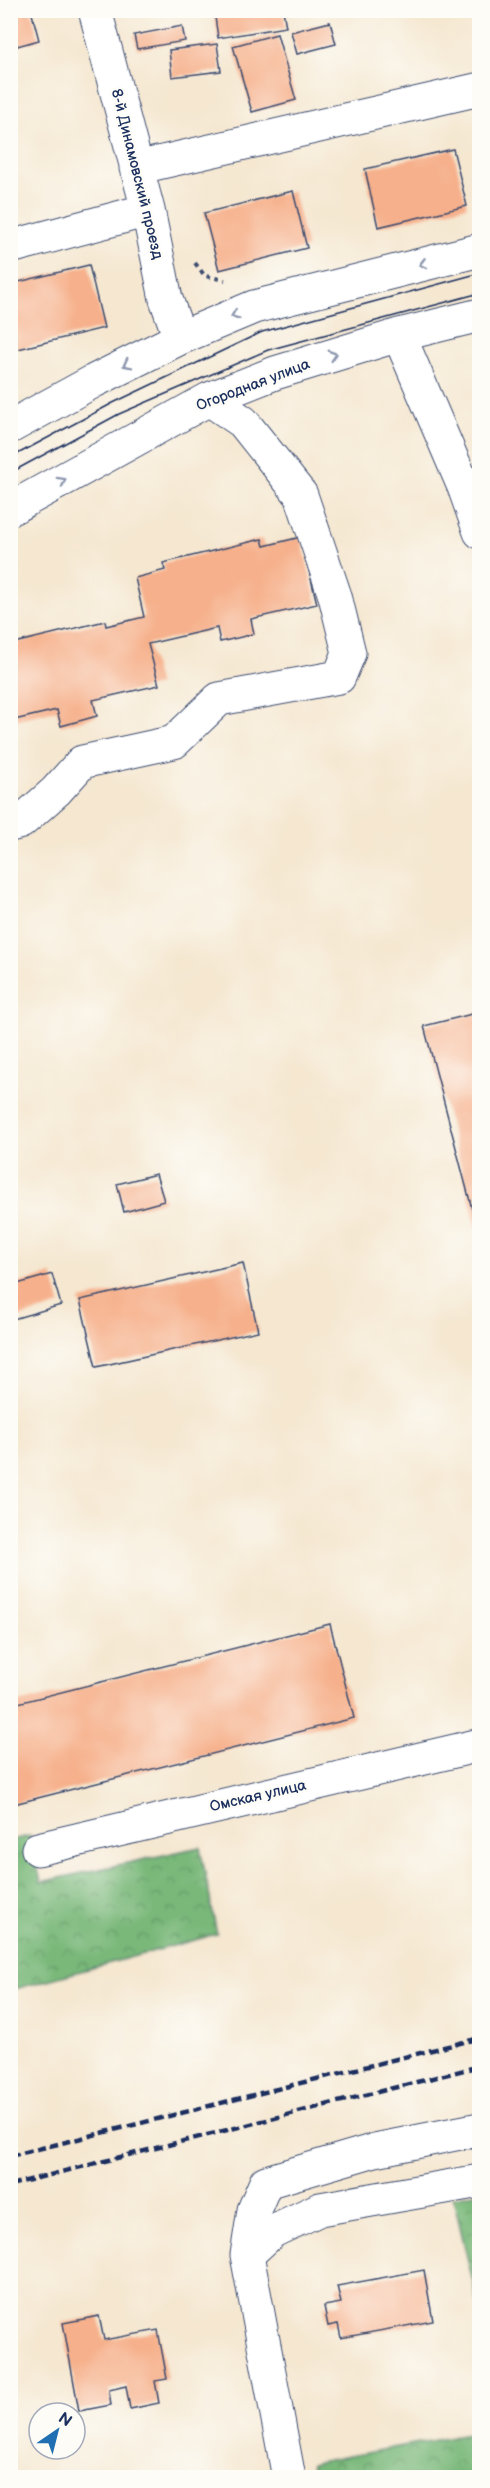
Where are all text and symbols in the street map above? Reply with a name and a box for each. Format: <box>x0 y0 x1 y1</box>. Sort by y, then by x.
street label: 8-й Динамовский проезд <box>107 87 167 261</box>
one-way arrow <box>418 257 428 270</box>
one-way arrow <box>230 308 241 320</box>
one-way arrow <box>327 350 338 363</box>
street label: Огородная улица <box>193 355 313 415</box>
one-way arrow <box>123 357 134 368</box>
one-way arrow <box>56 476 66 488</box>
street label: Омская улица <box>208 1776 308 1816</box>
north arrow <box>27 2401 87 2461</box>
text: N <box>54 2409 75 2431</box>

